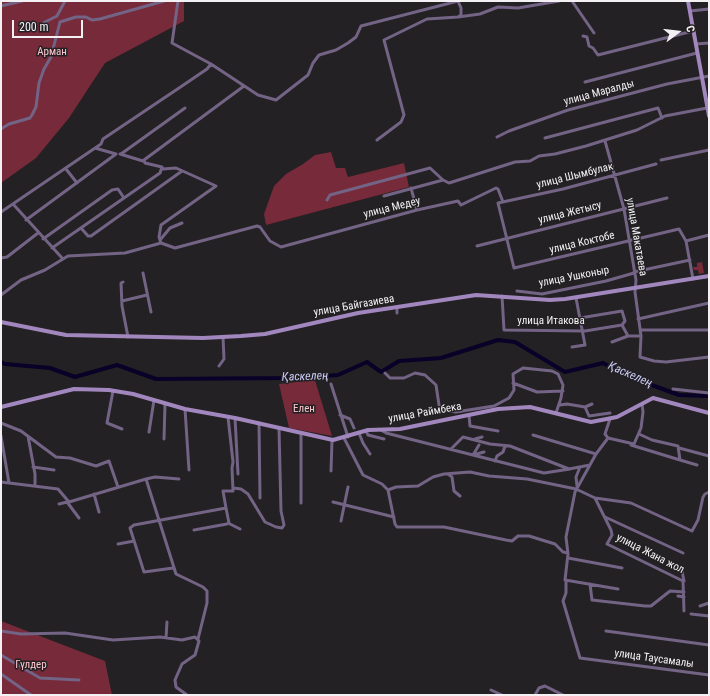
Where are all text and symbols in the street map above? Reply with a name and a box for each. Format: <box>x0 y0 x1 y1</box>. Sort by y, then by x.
scale bar <box>14 12 85 38</box>
north arrow <box>658 12 698 52</box>
text: 200 m <box>19 20 49 34</box>
text: С <box>683 24 697 33</box>
park label: Арман <box>37 45 67 59</box>
street label: улица Маралды <box>562 77 636 109</box>
street label: улица Шымбулак <box>535 160 615 192</box>
street label: улица Медеу <box>362 195 422 221</box>
street label: улица Макатаева <box>623 197 649 277</box>
street label: улица Жетысу <box>537 199 603 227</box>
street label: улица Коктобе <box>548 229 616 257</box>
street label: улица Ушконыр <box>538 264 610 290</box>
street label: улица Байгазиева <box>313 292 395 320</box>
street label: улица Итакова <box>517 314 585 328</box>
water label: Қаскелең <box>606 359 654 391</box>
water label: Қаскелең <box>281 369 329 385</box>
street label: улица Раймбека <box>387 400 463 426</box>
park label: Елен <box>293 402 315 416</box>
street label: улица Жана жол <box>614 531 686 577</box>
street label: улица Таусамалы <box>614 647 694 671</box>
park label: Гүлдер <box>15 658 47 672</box>

